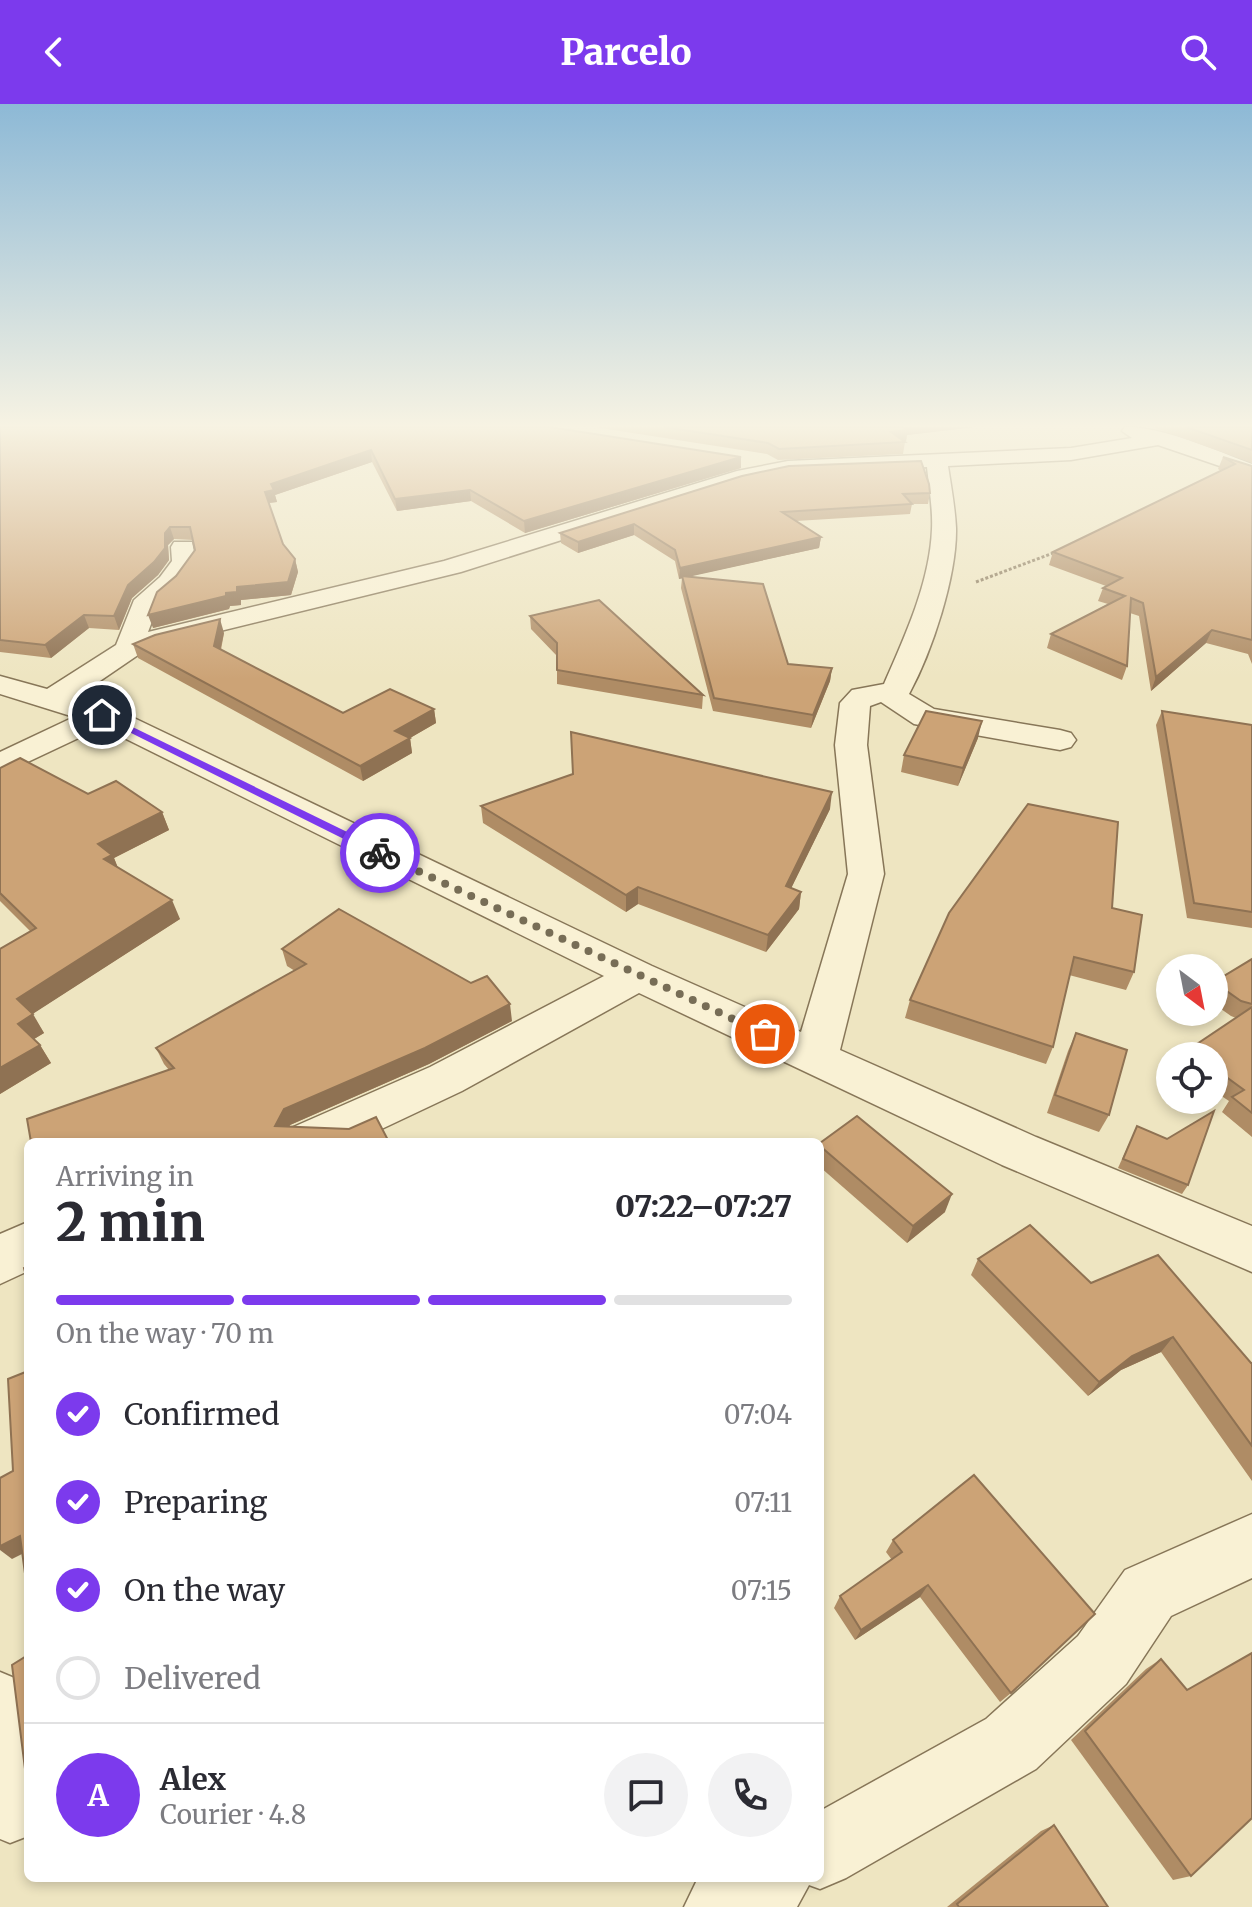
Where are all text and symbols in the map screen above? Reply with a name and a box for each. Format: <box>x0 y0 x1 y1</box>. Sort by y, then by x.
icon: back <box>32 30 76 74</box>
text: Parcelo <box>560 30 692 75</box>
icon: search <box>1176 30 1220 74</box>
pin <box>68 681 136 749</box>
icon: home <box>80 693 124 737</box>
courier <box>340 813 420 893</box>
icon: bike <box>358 831 402 875</box>
north arrow <box>1156 954 1228 1026</box>
map controls <box>1156 954 1228 1114</box>
pin <box>731 1000 799 1068</box>
icon: bag <box>743 1012 787 1056</box>
button: locate <box>1156 1042 1228 1114</box>
text: Arriving in <box>56 1160 194 1193</box>
text: 07:22–07:27 <box>615 1187 792 1225</box>
text: 2 min <box>56 1190 205 1255</box>
text: On the way · 70 m <box>56 1317 274 1350</box>
icon: check <box>56 1392 100 1436</box>
text: Confirmed <box>124 1395 279 1433</box>
text: 07:04 <box>724 1398 792 1431</box>
icon: check <box>56 1480 100 1524</box>
text: Preparing <box>124 1483 267 1521</box>
text: 07:11 <box>734 1486 792 1519</box>
icon: check <box>56 1568 100 1612</box>
text: On the way <box>124 1571 285 1609</box>
text: 07:15 <box>731 1574 792 1607</box>
text: Delivered <box>124 1659 261 1697</box>
button: chat <box>604 1753 688 1837</box>
button: phone <box>708 1753 792 1837</box>
text: Alex <box>160 1760 226 1798</box>
text: A <box>87 1776 109 1814</box>
text: Courier · 4.8 <box>160 1798 306 1831</box>

